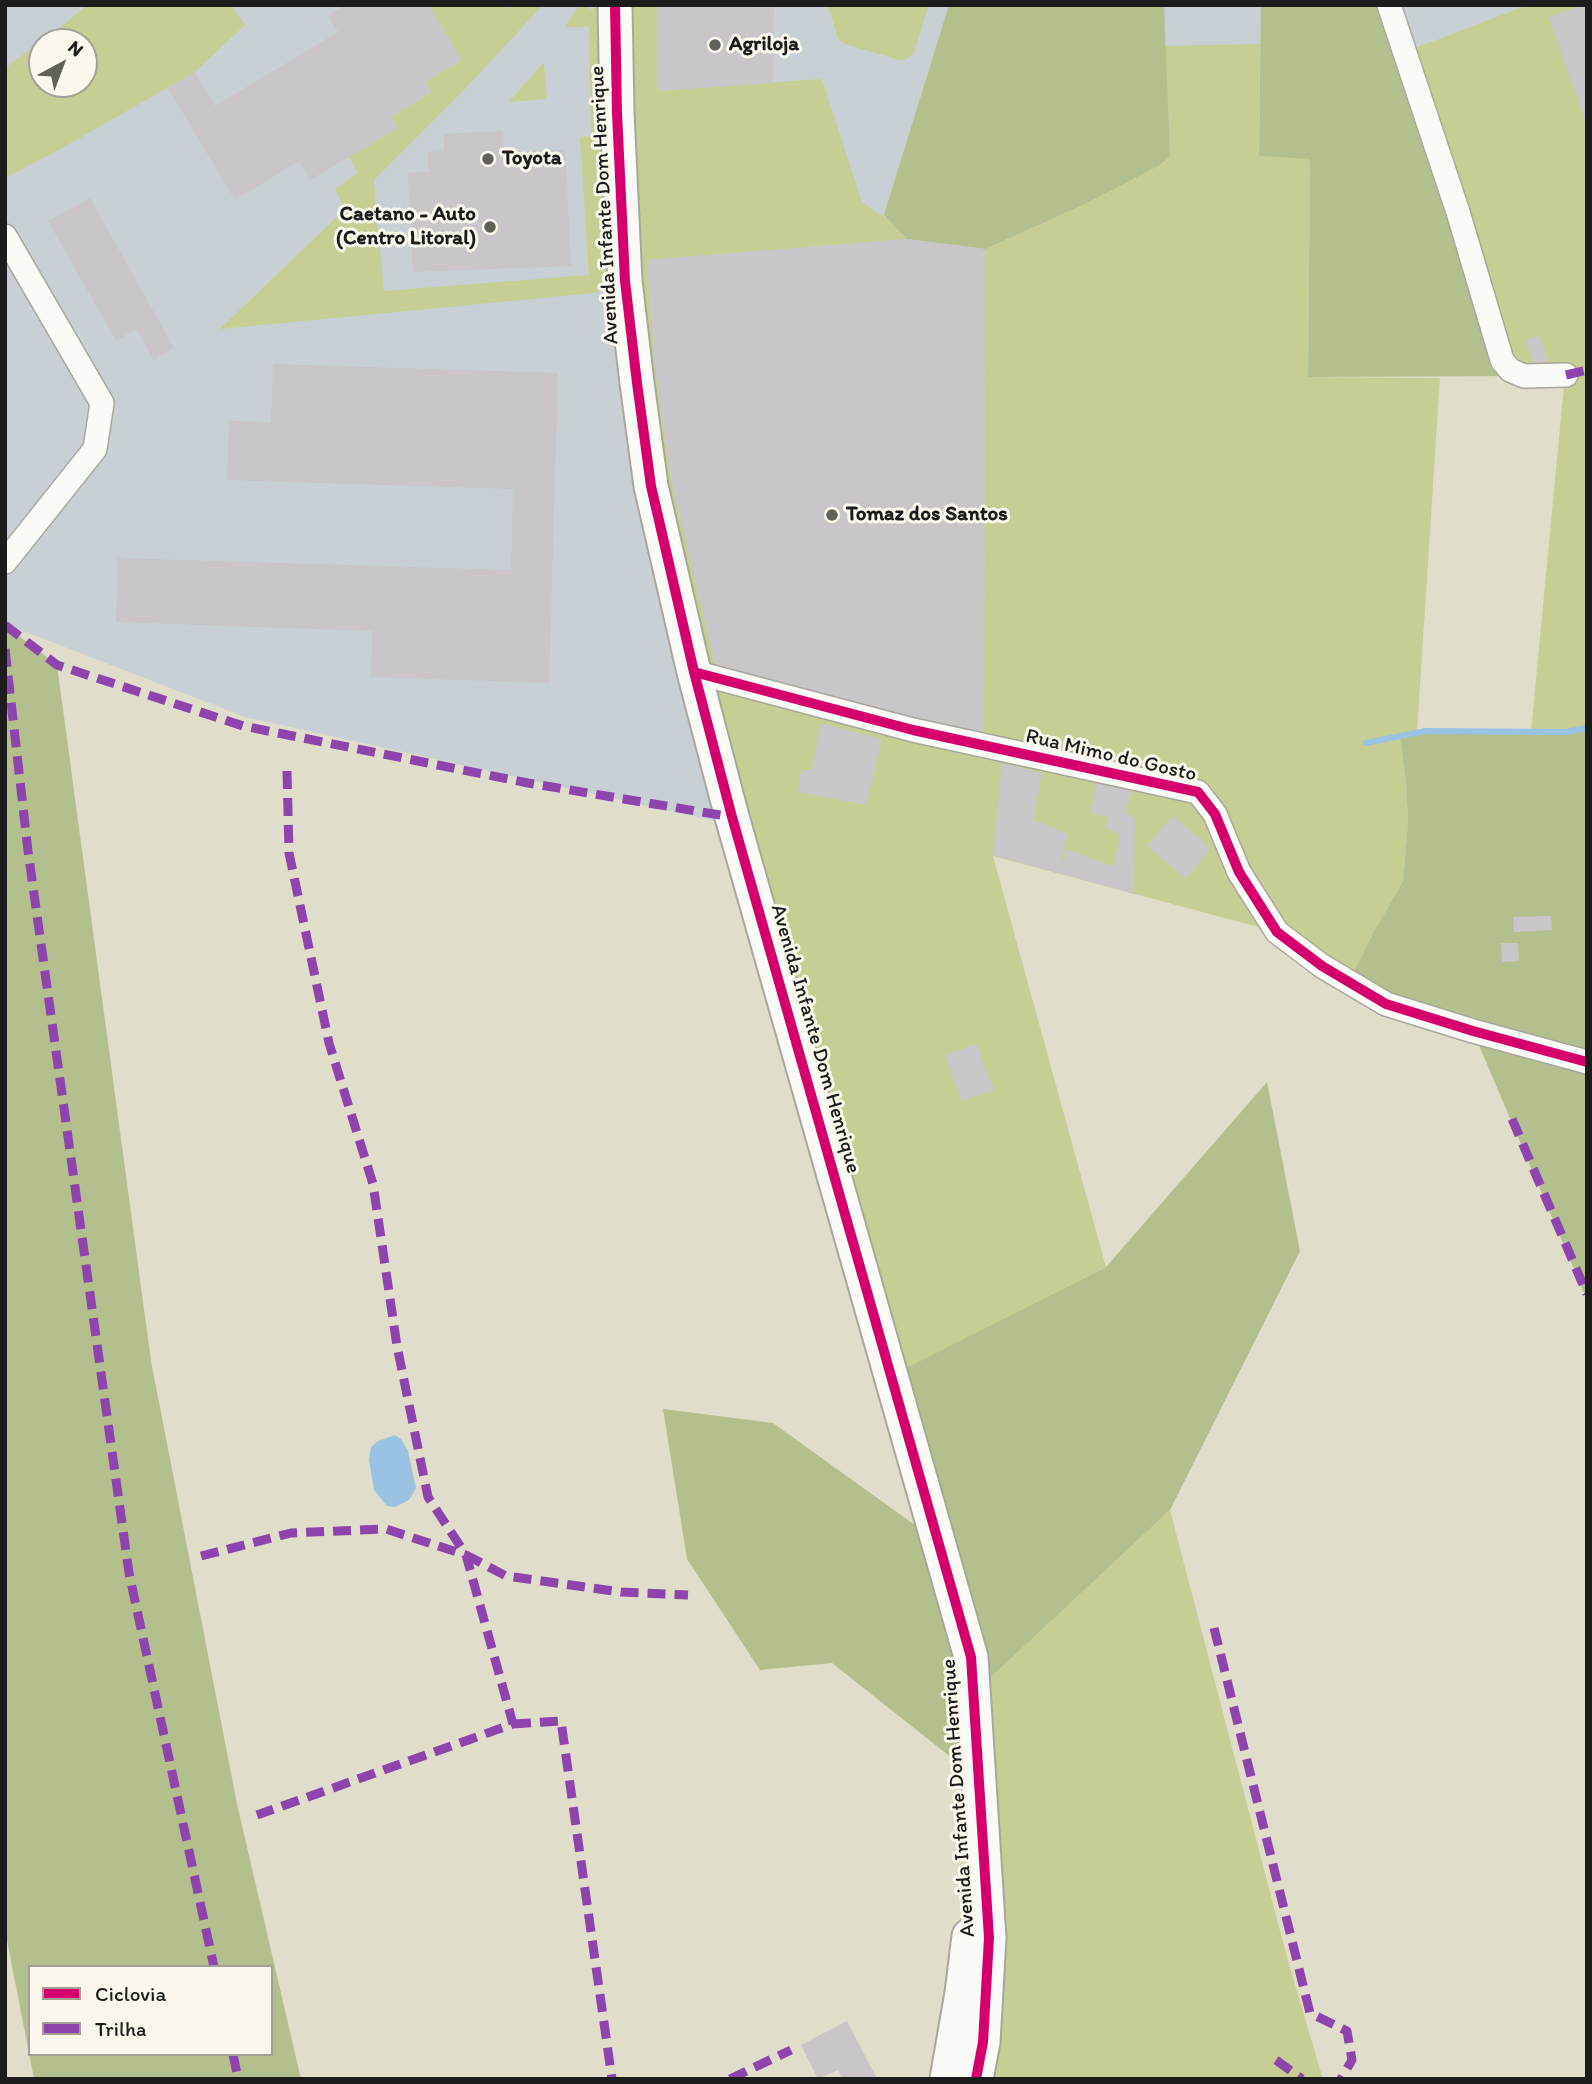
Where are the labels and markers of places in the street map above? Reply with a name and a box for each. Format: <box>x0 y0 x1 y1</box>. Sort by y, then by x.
place label: Agriloja <box>729 32 799 58</box>
marker: Agriloja <box>707 37 723 53</box>
place label: Toyota <box>502 146 562 172</box>
marker: Toyota <box>480 151 496 167</box>
place label: Caetano - Auto (Centro Litoral) <box>336 202 476 252</box>
marker: Caetano - Auto (Centro Litoral) <box>482 219 498 235</box>
place label: Tomaz dos Santos <box>846 502 1008 528</box>
marker: Tomaz dos Santos <box>824 507 840 523</box>

